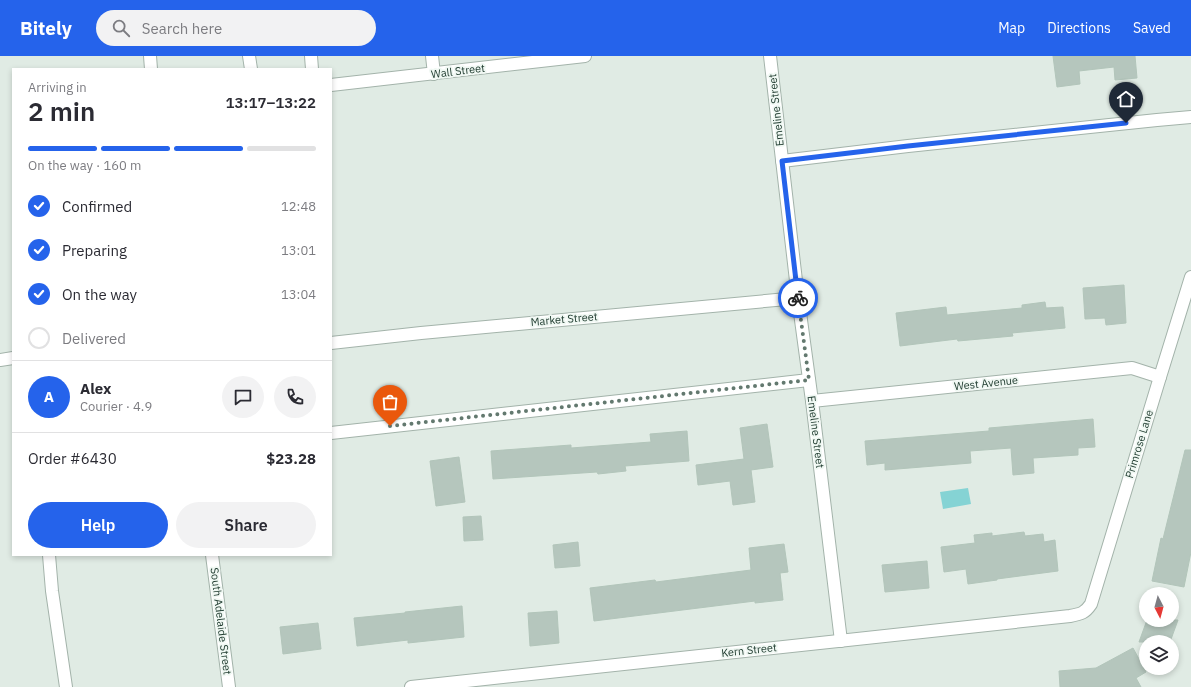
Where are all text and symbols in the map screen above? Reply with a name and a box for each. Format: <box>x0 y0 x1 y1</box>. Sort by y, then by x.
search box <box>96 10 376 46</box>
text: Bitely <box>20 16 72 40</box>
icon: search <box>110 17 132 39</box>
text: Search here <box>142 19 222 38</box>
text: Map <box>998 19 1025 37</box>
text: Directions <box>1047 19 1111 37</box>
text: Saved <box>1133 19 1171 37</box>
street label: Wall Street <box>430 61 486 81</box>
street label: Emeline Street <box>765 73 787 147</box>
text: Arriving in <box>28 79 87 96</box>
pin <box>1109 82 1143 123</box>
icon: home <box>1115 88 1137 110</box>
text: 13:17–13:22 <box>226 93 316 112</box>
text: 2 min <box>28 94 95 128</box>
text: On the way · 160 m <box>28 157 141 174</box>
icon: check <box>28 195 50 217</box>
text: Confirmed <box>62 197 132 216</box>
text: 12:48 <box>281 198 316 215</box>
icon: check <box>28 239 50 261</box>
text: Preparing <box>62 241 127 260</box>
text: 13:01 <box>281 242 316 259</box>
courier <box>778 278 818 318</box>
icon: check <box>28 283 50 305</box>
text: On the way <box>62 285 137 304</box>
text: 13:04 <box>281 286 316 303</box>
icon: bike <box>787 287 809 309</box>
street label: Market Street <box>530 309 598 329</box>
text: Delivered <box>62 329 126 348</box>
street label: West Avenue <box>953 373 1019 393</box>
button: chat <box>222 376 264 418</box>
button: phone <box>274 376 316 418</box>
text: Alex <box>80 379 111 398</box>
pin <box>373 385 407 426</box>
text: A <box>44 387 54 406</box>
icon: bag <box>379 391 401 413</box>
street label: Emeline Street <box>805 395 827 469</box>
text: Courier · 4.9 <box>80 398 152 415</box>
street label: Primrose Lane <box>1122 408 1156 480</box>
text: Order #6430 <box>28 449 117 468</box>
text: $23.28 <box>266 449 316 468</box>
button: Help <box>28 502 168 548</box>
button: Share <box>176 502 316 548</box>
street label: South Adelaide Street <box>207 567 235 675</box>
north arrow <box>1139 587 1179 627</box>
map controls <box>1139 587 1179 675</box>
button: layers <box>1139 635 1179 675</box>
street label: Kern Street <box>721 640 778 660</box>

